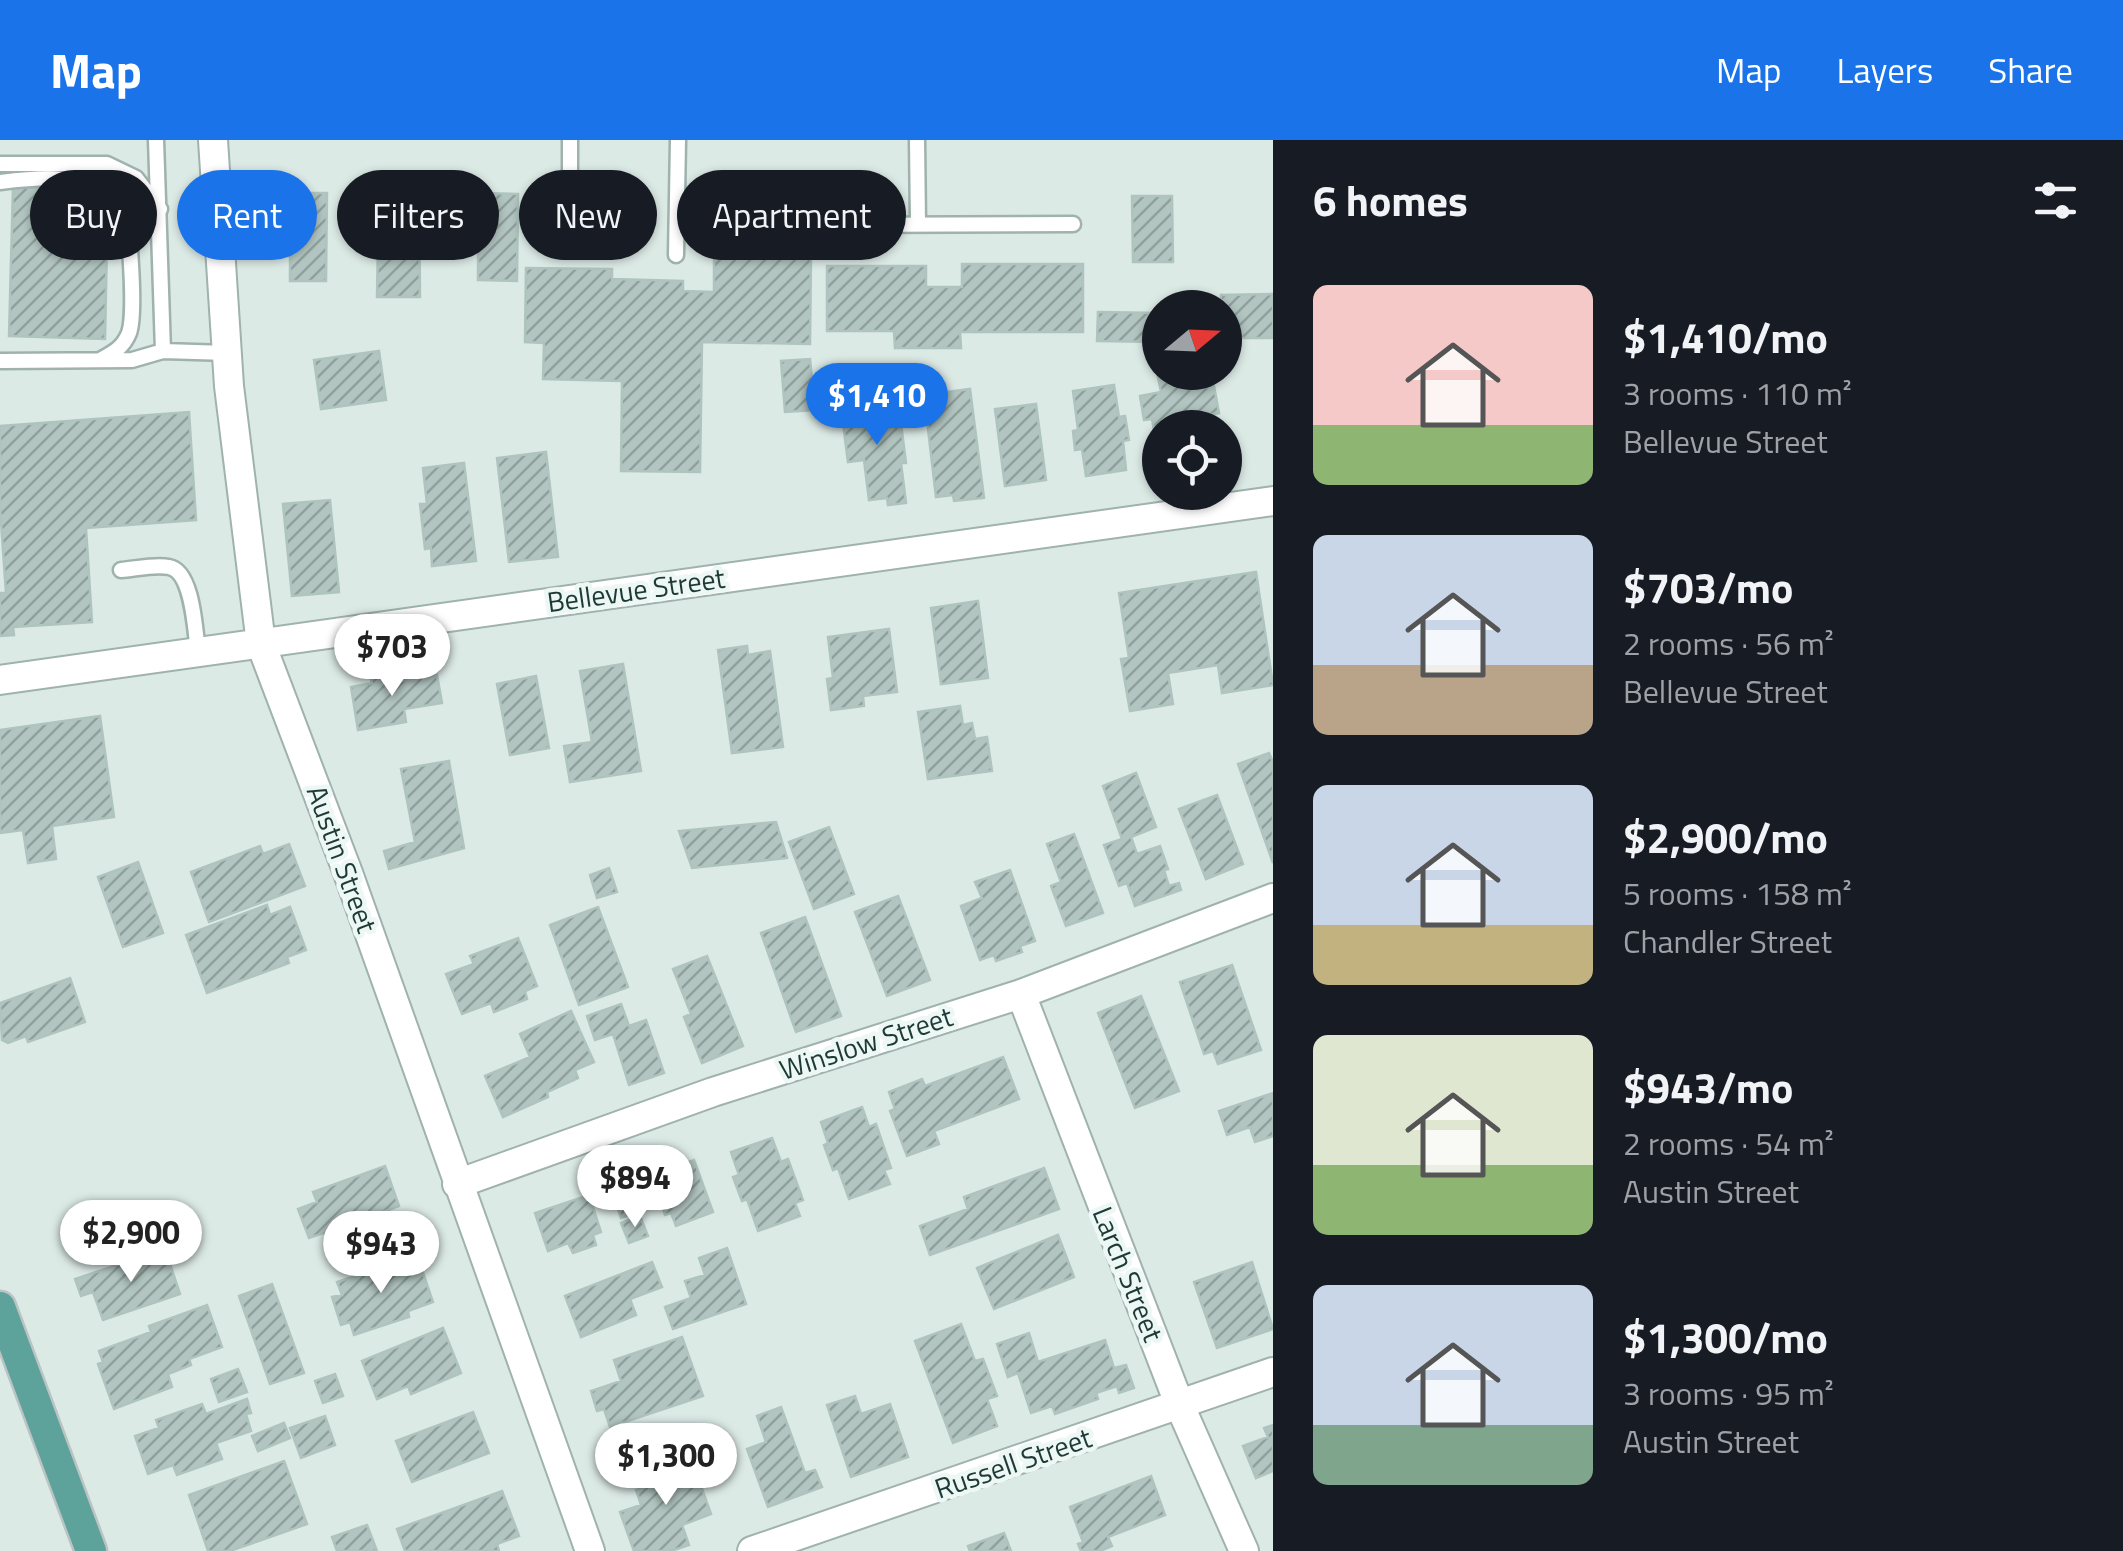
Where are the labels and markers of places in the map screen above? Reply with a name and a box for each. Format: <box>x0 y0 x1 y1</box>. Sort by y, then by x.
pin: $1,410 <box>796 363 958 448</box>
pin: $703 <box>333 614 451 699</box>
pin: $894 <box>576 1145 694 1230</box>
pin: $2,900 <box>50 1200 212 1285</box>
pin: $943 <box>322 1211 440 1296</box>
pin: $1,300 <box>585 1423 747 1508</box>

